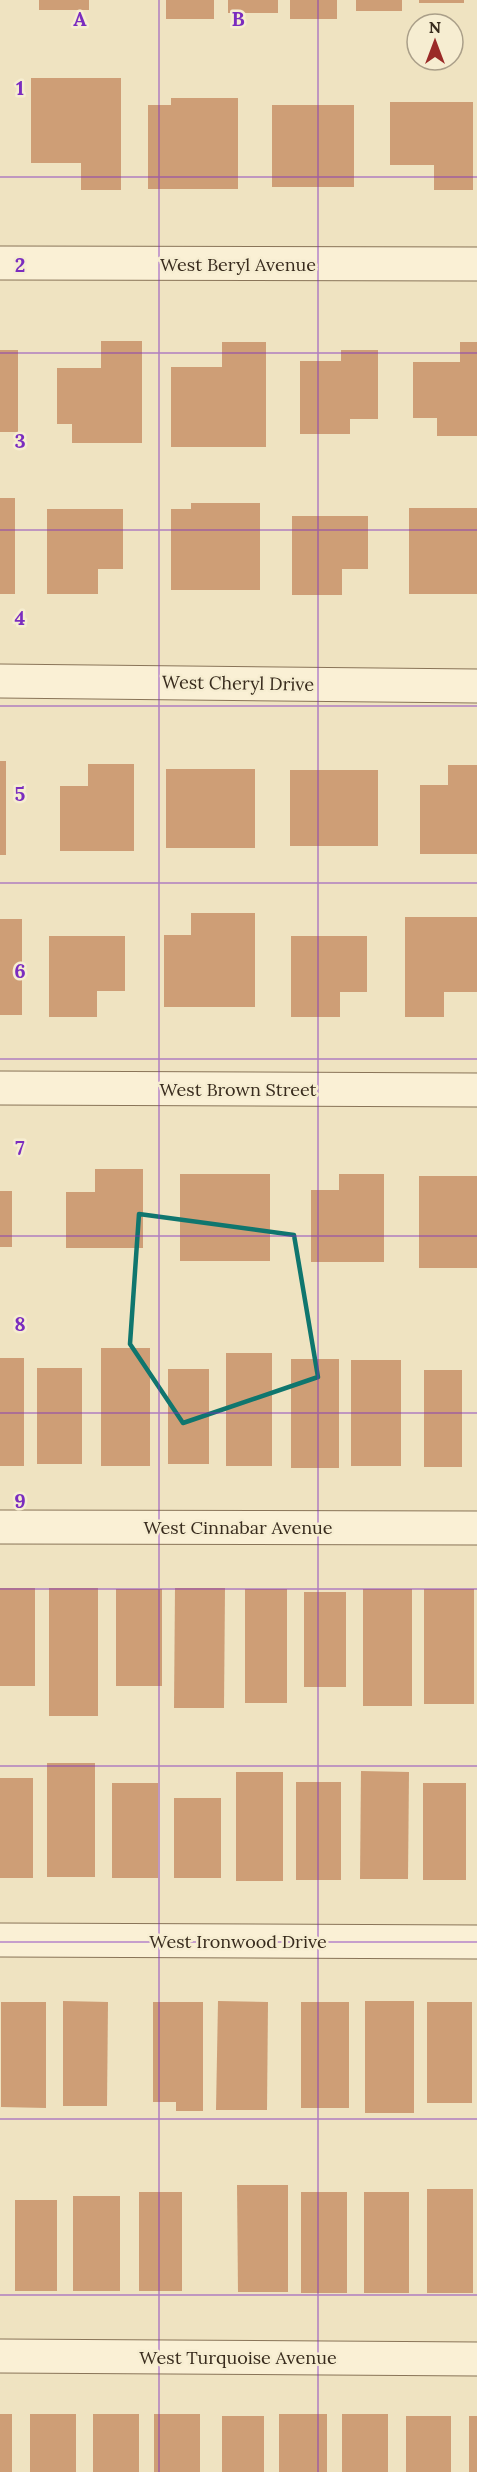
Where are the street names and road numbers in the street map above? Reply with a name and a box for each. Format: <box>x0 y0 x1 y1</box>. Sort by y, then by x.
street label: West Beryl Avenue <box>160 253 316 276</box>
street label: West Cheryl Drive <box>162 670 315 696</box>
street label: West Brown Street <box>159 1078 317 1101</box>
street label: West Cinnabar Avenue <box>143 1516 333 1539</box>
street label: West Ironwood Drive <box>149 1930 327 1953</box>
street label: West Turquoise Avenue <box>139 2346 337 2369</box>

